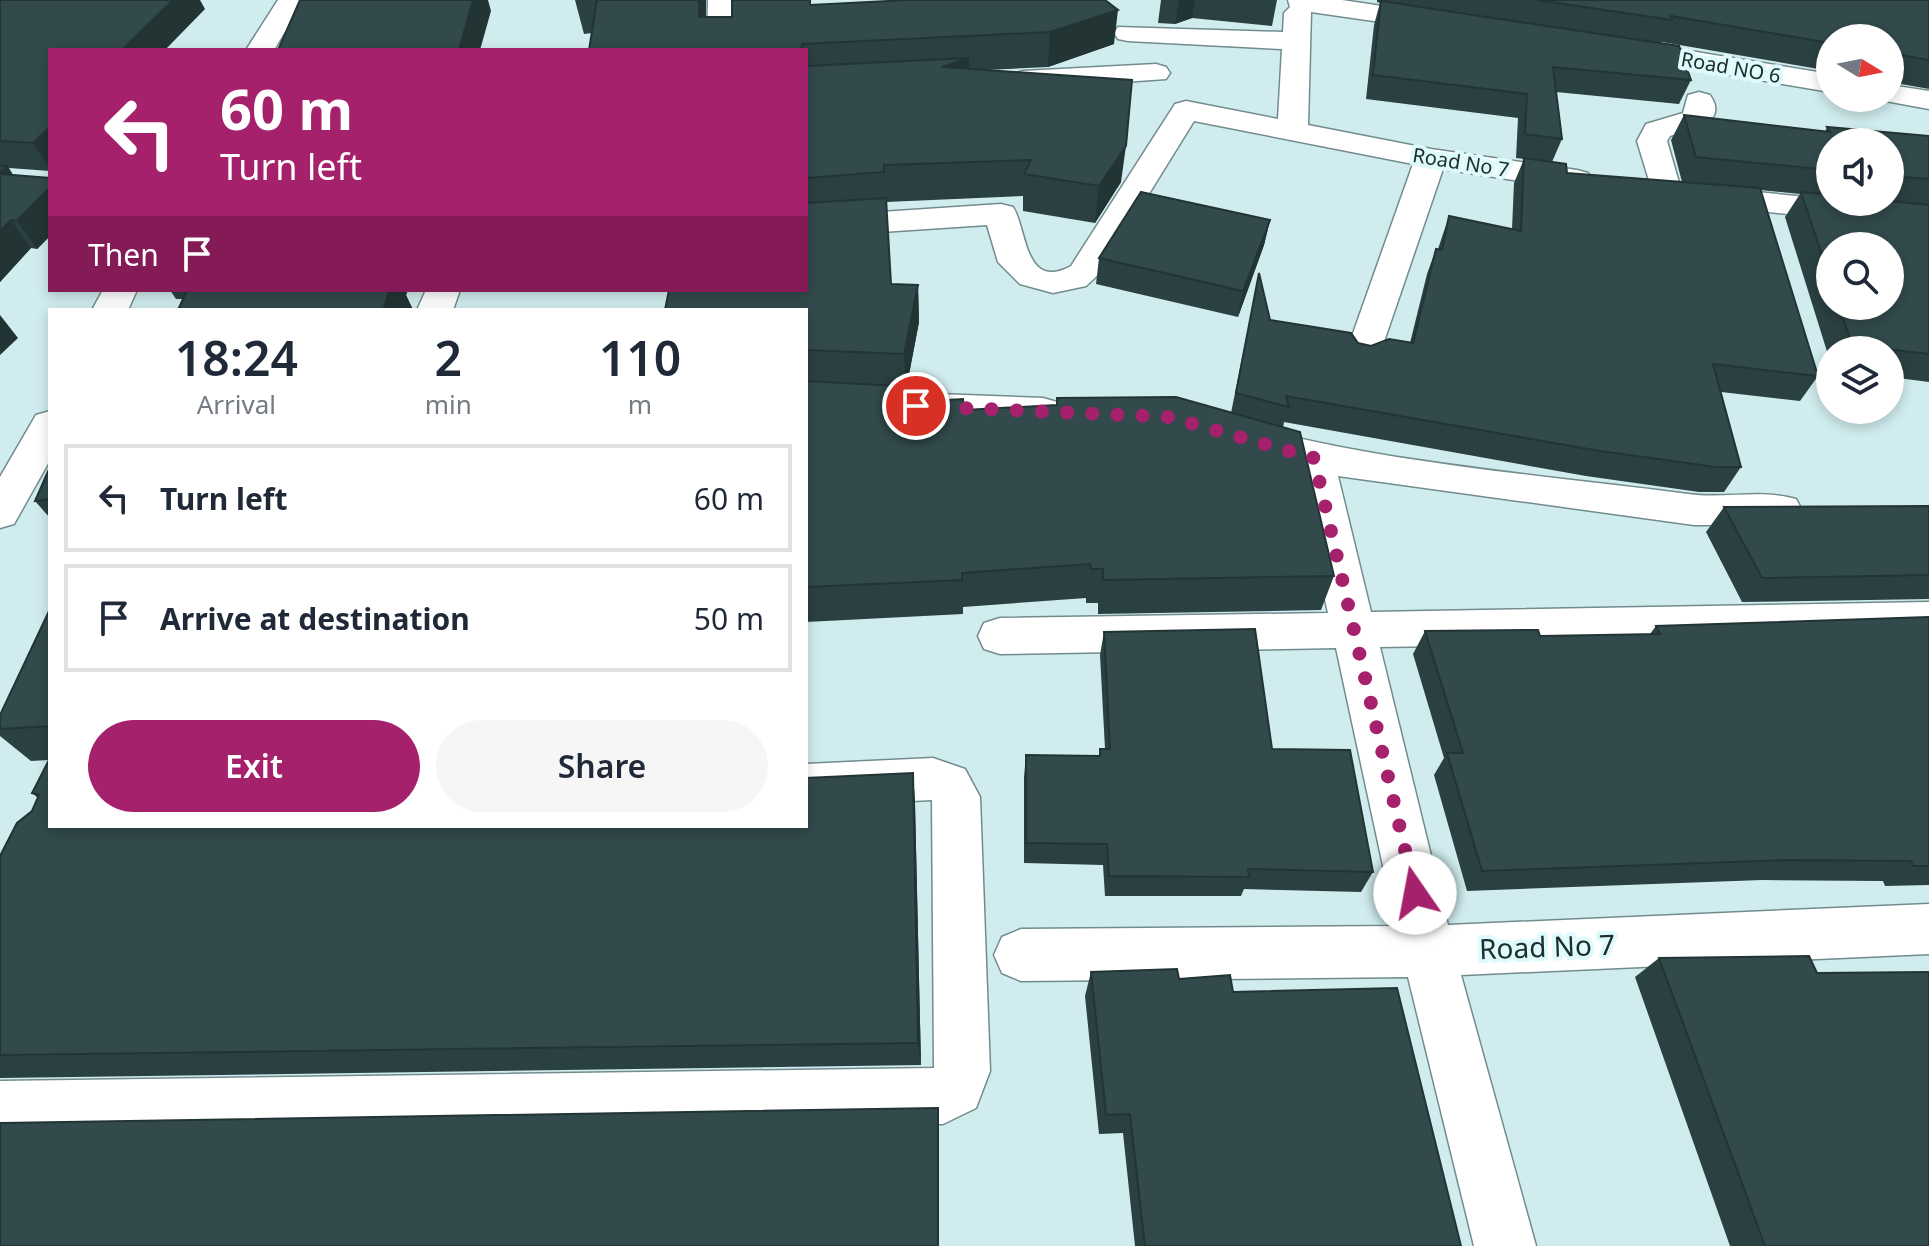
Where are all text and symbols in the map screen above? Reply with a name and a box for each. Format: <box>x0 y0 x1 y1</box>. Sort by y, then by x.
north arrow <box>1816 24 1904 112</box>
map controls <box>1816 24 1904 424</box>
street label: Road NO 6 <box>1679 45 1783 89</box>
text: 60 m <box>220 70 353 146</box>
icon: left <box>88 80 192 184</box>
button: sound <box>1816 128 1904 216</box>
street label: Road No 7 <box>1411 141 1511 183</box>
text: Turn left <box>220 142 362 191</box>
icon: arrive <box>175 232 219 276</box>
button: search <box>1816 232 1904 320</box>
text: Then <box>88 234 159 275</box>
text: 18:24 <box>175 325 298 390</box>
text: 2 <box>435 325 462 390</box>
text: 110 <box>599 325 681 390</box>
button: layers <box>1816 336 1904 424</box>
pin <box>882 372 950 440</box>
icon: arrive <box>894 384 938 428</box>
text: Arrival <box>197 386 276 422</box>
text: min <box>425 386 472 422</box>
text: m <box>628 386 652 422</box>
icon: left <box>92 476 136 520</box>
text: Turn left <box>160 478 288 519</box>
text: 60 m <box>694 478 764 519</box>
icon: arrive <box>92 596 136 640</box>
text: Arrive at destination <box>160 598 470 639</box>
text: 50 m <box>694 598 764 639</box>
button: Exit <box>88 720 420 812</box>
button: Share <box>436 720 768 812</box>
position arrow <box>1373 851 1457 935</box>
street label: Road No 7 <box>1478 925 1616 967</box>

